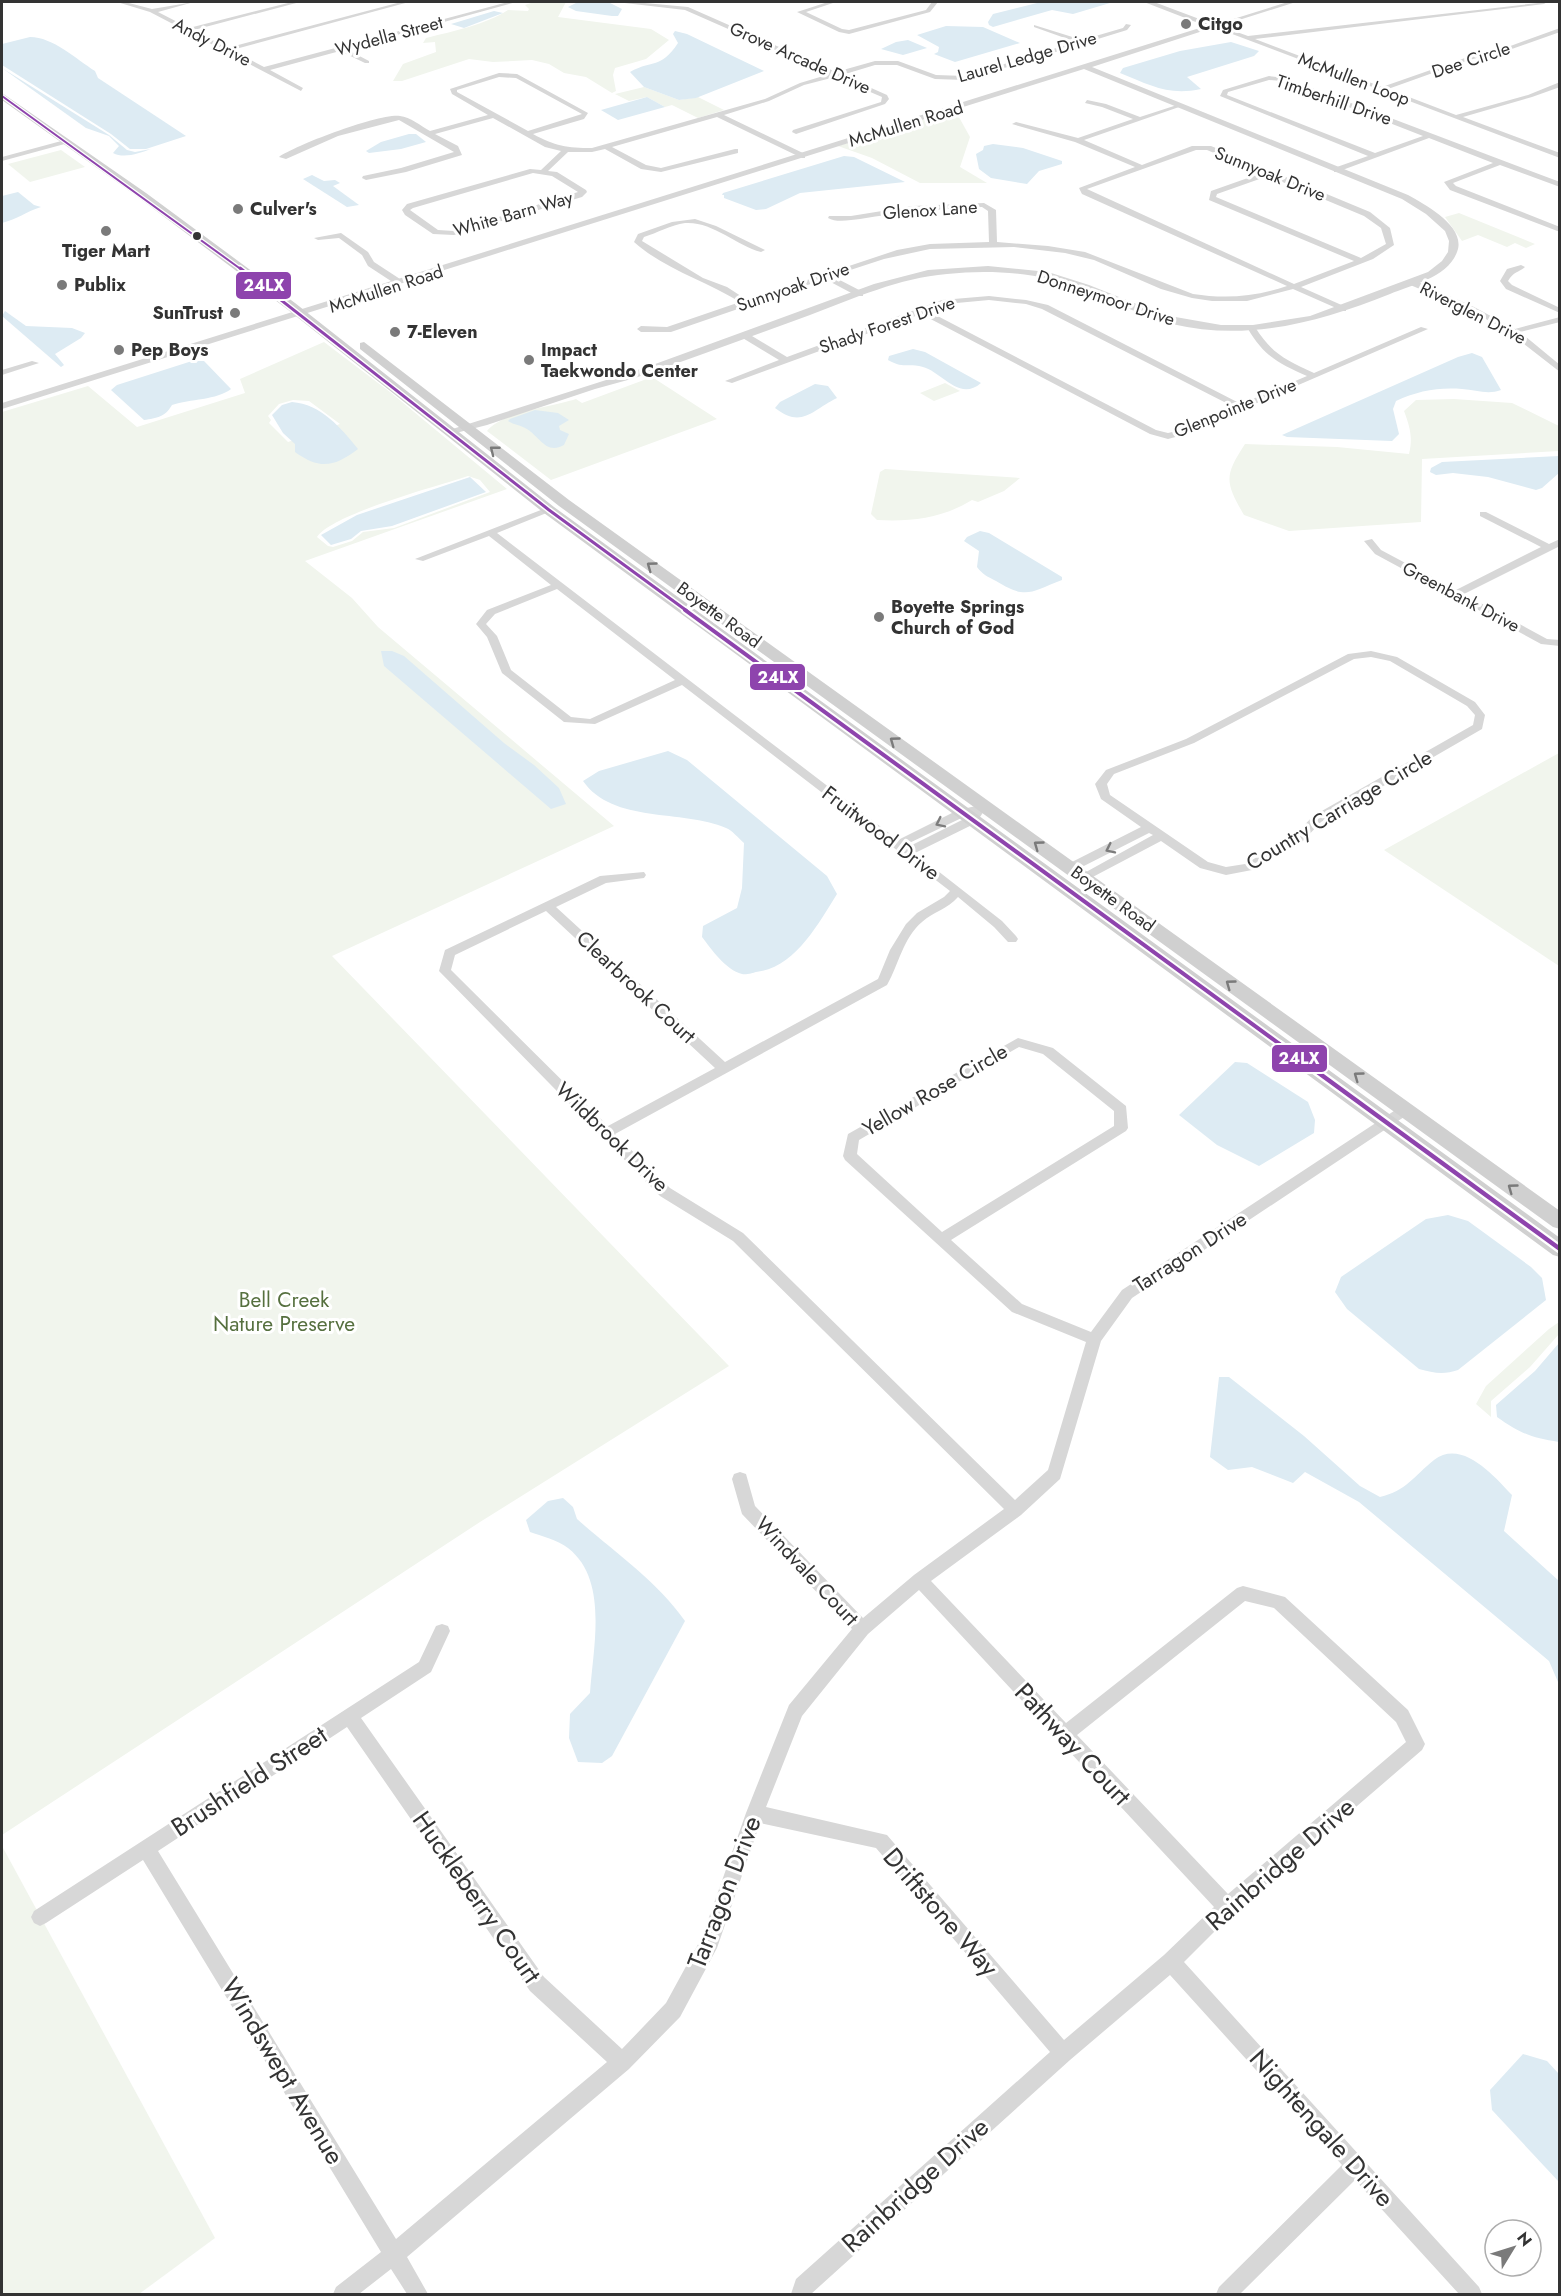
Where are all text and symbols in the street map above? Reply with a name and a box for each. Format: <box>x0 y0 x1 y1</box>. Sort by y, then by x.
street label: Wydella Street <box>332 9 446 63</box>
street label: Andy Drive <box>168 11 256 73</box>
place label: Citgo <box>1198 11 1243 37</box>
street label: Grove Arcade Drive <box>725 15 875 101</box>
marker: Citgo <box>1179 17 1193 31</box>
street label: Laurel Ledge Drive <box>954 25 1100 89</box>
street label: Dee Circle <box>1428 35 1514 85</box>
street label: McMullen Loop <box>1294 46 1414 112</box>
street label: Timberhill Drive <box>1273 68 1395 132</box>
street label: McMullen Road <box>846 94 966 154</box>
street label: Sunnyoak Drive <box>1211 140 1329 208</box>
street label: White Barn Way <box>450 185 576 243</box>
street label: Glenox Lane <box>882 194 978 226</box>
place label: Culver's <box>250 196 317 222</box>
marker: Culver's <box>231 202 245 216</box>
marker: Tiger Mart <box>99 224 113 238</box>
unlabelled marker <box>191 230 203 242</box>
place label: Tiger Mart <box>62 238 150 264</box>
street label: Sunnyoak Drive <box>733 256 853 318</box>
street label: McMullen Road <box>326 258 446 320</box>
street label: Donneymoor Drive <box>1034 264 1178 332</box>
line badge: 24LX <box>235 271 292 300</box>
place label: Publix <box>74 272 126 298</box>
text: 24LX <box>243 274 285 297</box>
street label: Riverglen Drive <box>1415 275 1531 351</box>
marker: Publix <box>55 278 69 292</box>
street label: Shady Forest Drive <box>816 290 958 360</box>
place label: SunTrust <box>153 300 223 326</box>
marker: SunTrust <box>228 306 242 320</box>
place label: 7-Eleven <box>407 319 478 345</box>
marker: 7-Eleven <box>388 325 402 339</box>
place label: Pep Boys <box>131 337 208 363</box>
place label: Impact Taekwondo Center <box>541 337 699 384</box>
marker: Pep Boys <box>112 343 126 357</box>
marker: Impact Taekwondo Center <box>522 353 536 367</box>
street label: Glenpointe Drive <box>1170 372 1300 444</box>
one-way arrow <box>490 446 501 457</box>
street label: Greenbank Drive <box>1398 555 1524 639</box>
one-way arrow <box>646 562 657 573</box>
street label: Boyette Road <box>671 575 767 655</box>
place label: Boyette Springs Church of God <box>891 594 1024 641</box>
marker: Boyette Springs Church of God <box>872 610 886 624</box>
line badge: 24LX <box>749 663 806 691</box>
text: 24LX <box>757 666 799 689</box>
one-way arrow <box>890 737 901 748</box>
street label: Country Carriage Circle <box>1240 742 1438 878</box>
street label: Fruitwood Drive <box>816 779 946 887</box>
one-way arrow <box>936 815 947 827</box>
one-way arrow <box>1033 841 1044 852</box>
one-way arrow <box>1105 841 1116 853</box>
street label: Boyette Road <box>1065 859 1161 939</box>
street label: Clearbrook Court <box>570 924 702 1050</box>
one-way arrow <box>1225 980 1236 991</box>
street label: Yellow Rose Circle <box>857 1036 1013 1144</box>
line badge: 24LX <box>1271 1044 1328 1073</box>
text: 24LX <box>1278 1047 1320 1070</box>
one-way arrow <box>1353 1072 1364 1083</box>
street label: Wildbrook Drive <box>549 1075 675 1199</box>
one-way arrow <box>1508 1184 1519 1195</box>
street label: Tarragon Drive <box>1127 1204 1253 1300</box>
park label: Bell Creek Nature Preserve <box>213 1285 355 1339</box>
street label: Windvale Court <box>748 1510 866 1632</box>
street label: Pathway Court <box>1006 1674 1141 1814</box>
street label: Brushfield Street <box>163 1716 335 1846</box>
street label: Rainbridge Drive <box>1197 1788 1363 1940</box>
street label: Huckleberry Court <box>403 1803 551 1991</box>
street label: Tarragon Drive <box>677 1810 771 1974</box>
street label: Driftstone Way <box>874 1839 1008 1985</box>
street label: Windswept Avenue <box>212 1970 354 2172</box>
street label: Nightengale Drive <box>1241 2041 1403 2215</box>
street label: Rainbridge Drive <box>833 2108 997 2262</box>
north arrow <box>1483 2218 1543 2278</box>
text: N <box>1511 2227 1537 2251</box>

